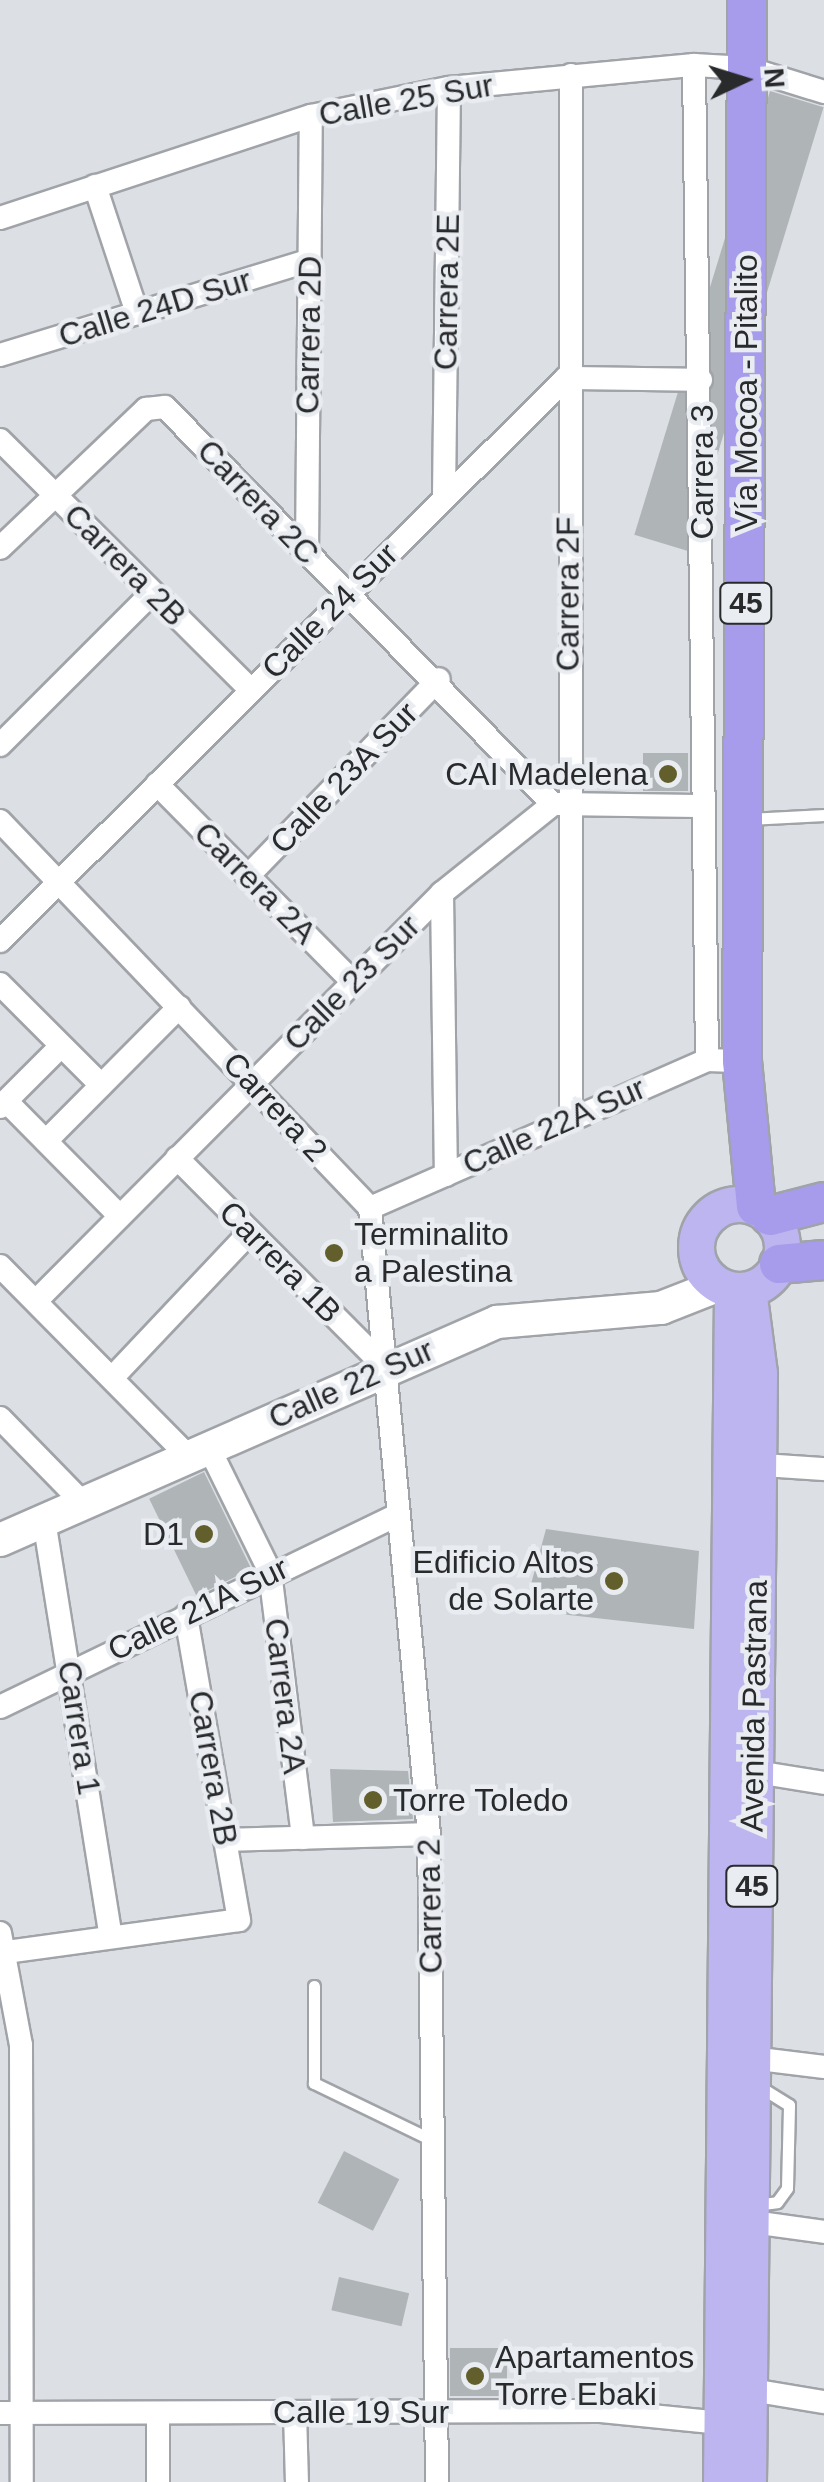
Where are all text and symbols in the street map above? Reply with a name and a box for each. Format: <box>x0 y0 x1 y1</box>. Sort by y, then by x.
north arrow <box>694 30 794 130</box>
street label: Calle 25 Sur <box>316 66 496 134</box>
text: N <box>758 67 791 89</box>
street label: Carrera 2E <box>426 213 468 371</box>
street label: Vía Mocoa - Pitalito <box>727 254 765 532</box>
street label: Carrera 2D <box>288 256 330 414</box>
street label: Calle 24D Sur <box>54 261 256 355</box>
street label: Carrera 3 <box>683 404 721 540</box>
street label: Carrera 2C <box>189 432 327 572</box>
street label: Carrera 2B <box>56 496 194 634</box>
street label: Carrera 2F <box>549 517 587 671</box>
street label: Calle 24 Sur <box>254 535 406 687</box>
road number: 45 <box>718 578 774 628</box>
street label: Calle 23A Sur <box>262 694 426 862</box>
place label: CAI Madelena <box>445 755 648 793</box>
marker: CAI Madelena <box>657 763 679 785</box>
street label: Carrera 2A <box>186 814 324 952</box>
street label: Calle 23 Sur <box>276 907 428 1059</box>
street label: Carrera 2 <box>215 1044 335 1170</box>
street label: Calle 22A Sur <box>456 1068 652 1184</box>
street label: Carrera 1B <box>211 1193 349 1331</box>
place label: Terminalito a Palestina <box>354 1216 512 1291</box>
marker: Terminalito a Palestina <box>323 1242 345 1264</box>
street label: Calle 22 Sur <box>263 1331 439 1437</box>
place label: D1 <box>143 1515 184 1553</box>
marker: D1 <box>193 1523 215 1545</box>
place label: Edificio Altos de Solarte <box>411 1544 594 1619</box>
street label: Calle 21A Sur <box>101 1548 295 1670</box>
marker: Edificio Altos de Solarte <box>603 1570 625 1592</box>
street label: Avenida Pastrana <box>733 1580 775 1832</box>
street label: Carrera 2A <box>256 1616 314 1776</box>
street label: Carrera 1 <box>49 1658 109 1798</box>
street label: Carrera 2B <box>181 1688 245 1848</box>
place label: Torre Toledo <box>393 1781 569 1819</box>
marker: Torre Toledo <box>362 1789 384 1811</box>
street label: Carrera 2 <box>410 1838 450 1974</box>
road number: 45 <box>724 1861 780 1911</box>
place label: Apartamentos Torre Ebaki <box>495 2339 694 2414</box>
marker: Apartamentos Torre Ebaki <box>464 2365 486 2387</box>
street label: Calle 19 Sur <box>273 2393 449 2431</box>

